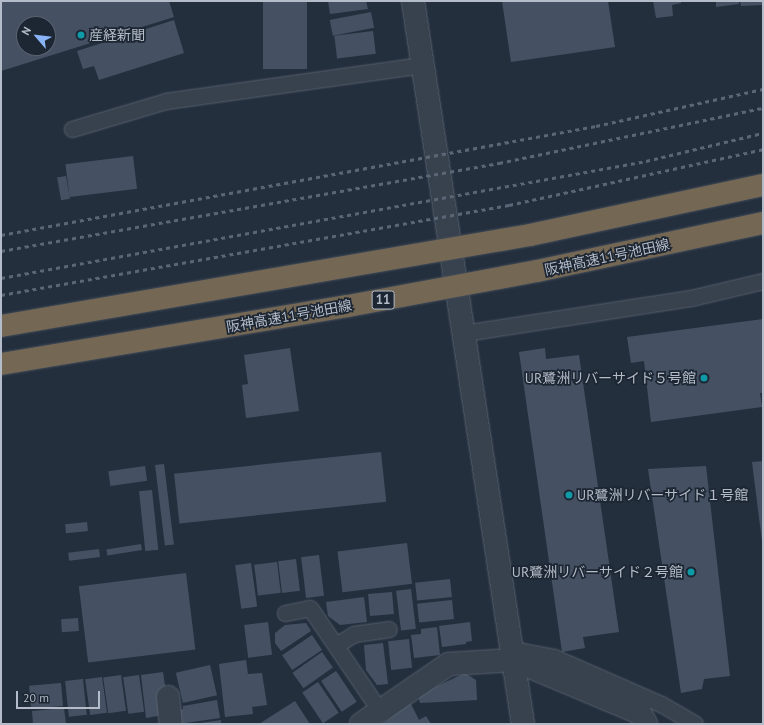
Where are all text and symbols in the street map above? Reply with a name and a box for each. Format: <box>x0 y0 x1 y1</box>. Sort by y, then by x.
north arrow <box>16 16 56 56</box>
text: N <box>18 24 34 37</box>
place label: 産経新聞 <box>89 27 145 43</box>
marker: 産経新聞 <box>76 30 86 40</box>
street label: 阪神高速11号池田線 <box>543 236 671 278</box>
road number: 11 <box>371 289 395 311</box>
street label: 阪神高速11号池田線 <box>225 297 353 335</box>
place label: UR鷺洲リバーサイド５号館 <box>525 370 696 386</box>
marker: UR鷺洲リバーサイド５号館 <box>699 373 709 383</box>
place label: UR鷺洲リバーサイド１号館 <box>577 487 748 503</box>
marker: UR鷺洲リバーサイド１号館 <box>564 490 574 500</box>
place label: UR鷺洲リバーサイド２号館 <box>512 564 683 580</box>
marker: UR鷺洲リバーサイド２号館 <box>686 567 696 577</box>
scale bar <box>18 683 102 709</box>
text: 20 m <box>23 690 49 705</box>

